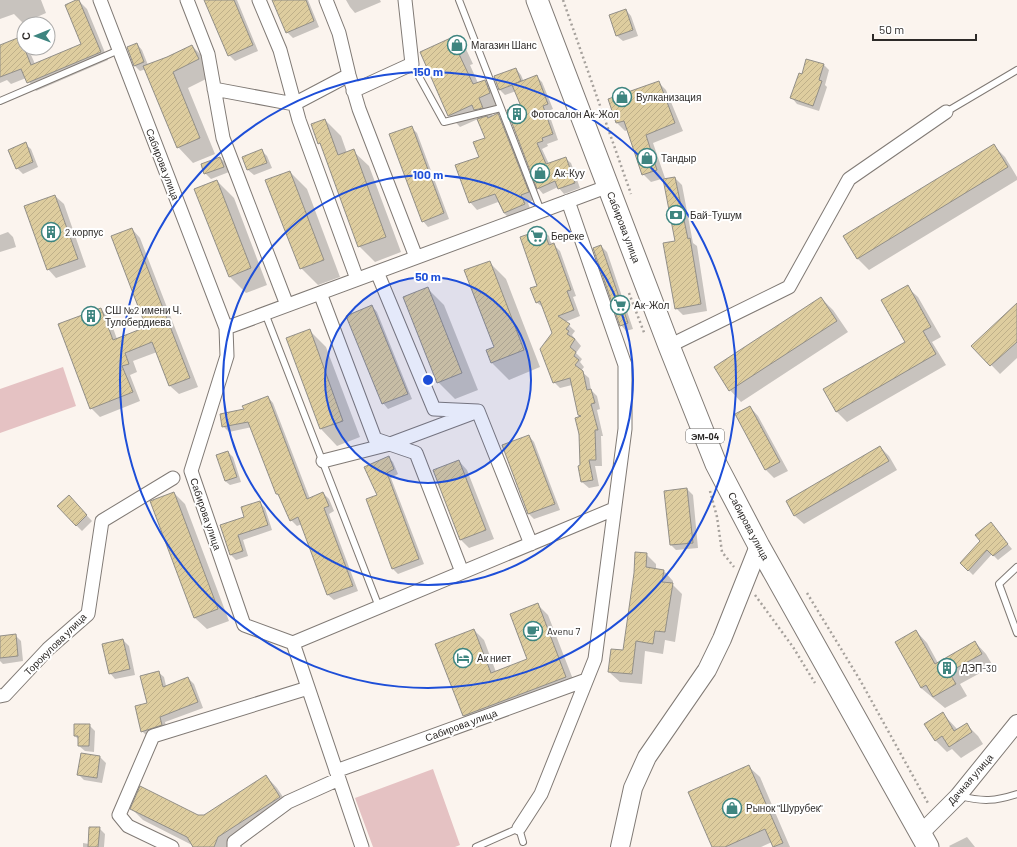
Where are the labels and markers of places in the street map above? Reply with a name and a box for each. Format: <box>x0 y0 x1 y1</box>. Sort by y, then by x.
shop icon: Магазин Шанс <box>446 34 468 56</box>
place label: Магазин Шанс <box>471 39 537 51</box>
shop icon: Вулканизация <box>611 86 633 108</box>
place label: Вулканизация <box>636 91 701 103</box>
building icon: Фотосалон Ак-Жол <box>506 103 528 125</box>
place label: Фотосалон Ак-Жол <box>531 108 619 120</box>
shop icon: Тандыр <box>636 147 658 169</box>
place label: Тандыр <box>661 152 697 164</box>
shop icon: Ак-Куу <box>529 162 551 184</box>
place label: Ак-Куу <box>554 167 585 179</box>
bank icon: Бай-Тушум <box>665 204 687 226</box>
place label: Бай-Тушум <box>690 209 742 221</box>
building icon: 2 корпус <box>40 221 62 243</box>
supermarket icon: Береке <box>526 225 548 247</box>
place label: 2 корпус <box>65 226 103 238</box>
place label: Береке <box>551 230 585 242</box>
supermarket icon: Ак-Жол <box>609 294 631 316</box>
place label: Ак-Жол <box>634 299 669 311</box>
place label: СШ №2 имени Ч. Тулобердиева <box>105 304 182 328</box>
building icon: СШ №2 имени Ч. Тулобердиева <box>80 305 102 327</box>
centre of rings <box>421 373 435 387</box>
cafe icon: Avenu 7 <box>522 620 544 642</box>
place label: Avenu 7 <box>547 625 580 637</box>
hotel icon: Ак ниет <box>452 647 474 669</box>
place label: Ак ниет <box>477 652 511 664</box>
building icon: ДЭП-30 <box>936 657 958 679</box>
place label: ДЭП-30 <box>961 662 997 674</box>
shop icon: Рынок "Шурубек" <box>721 797 743 819</box>
place label: Рынок "Шурубек" <box>746 802 823 814</box>

